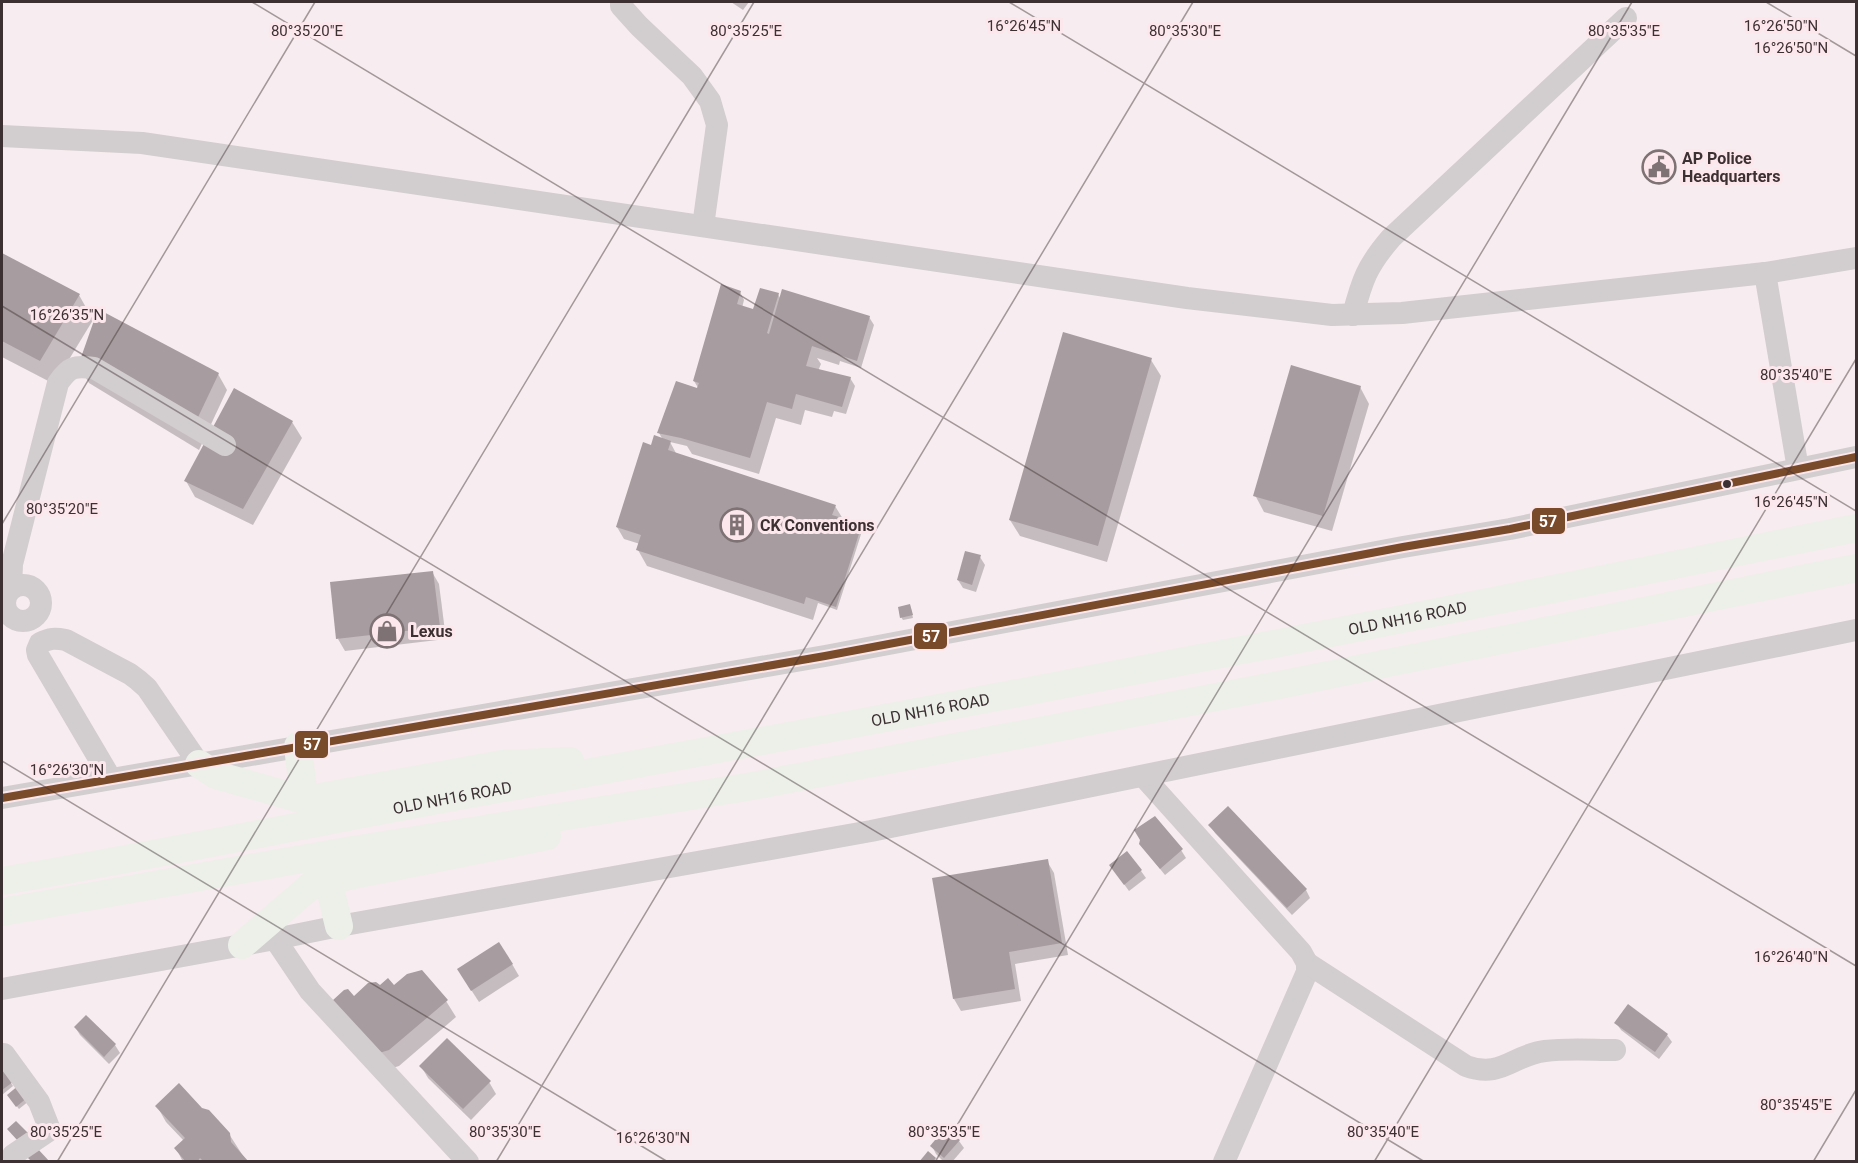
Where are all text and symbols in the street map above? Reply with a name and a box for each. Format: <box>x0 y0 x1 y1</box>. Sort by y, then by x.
text: 16°26'45"N <box>987 17 1061 35</box>
text: 16°26'50"N <box>1744 17 1818 35</box>
text: 80°35'20"E <box>271 22 344 40</box>
text: 80°35'25"E <box>710 22 783 40</box>
text: 80°35'30"E <box>1149 22 1222 40</box>
text: 80°35'35"E <box>1588 22 1661 40</box>
text: 16°26'50"N <box>1754 39 1828 57</box>
public building icon: AP Police Headquarters <box>1641 149 1677 185</box>
place label: AP Police Headquarters <box>1682 149 1780 186</box>
text: 16°26'35"N <box>30 306 104 324</box>
text: 80°35'40"E <box>1760 366 1833 384</box>
unlabelled marker <box>1721 478 1733 490</box>
text: 16°26'45"N <box>1754 493 1828 511</box>
text: 80°35'20"E <box>26 500 99 518</box>
building icon: CK Conventions <box>719 507 755 543</box>
line badge: 57 <box>1531 507 1566 535</box>
text: 57 <box>1539 512 1557 531</box>
place label: CK Conventions <box>760 516 875 535</box>
street label: OLD NH16 ROAD <box>1347 597 1469 639</box>
shop icon: Lexus <box>369 613 405 649</box>
place label: Lexus <box>410 622 453 641</box>
line badge: 57 <box>913 622 948 650</box>
text: 57 <box>922 627 940 646</box>
street label: OLD NH16 ROAD <box>869 690 991 731</box>
line badge: 57 <box>294 730 329 759</box>
text: 57 <box>303 735 321 754</box>
text: 16°26'30"N <box>30 761 104 779</box>
street label: OLD NH16 ROAD <box>391 778 513 818</box>
text: 16°26'40"N <box>1754 948 1828 966</box>
text: 80°35'45"E <box>1760 1096 1833 1114</box>
text: 80°35'25"E <box>30 1123 103 1141</box>
text: 80°35'30"E <box>469 1123 542 1141</box>
text: 80°35'35"E <box>908 1123 981 1141</box>
text: 80°35'40"E <box>1347 1123 1420 1141</box>
text: 16°26'30"N <box>616 1129 690 1147</box>

